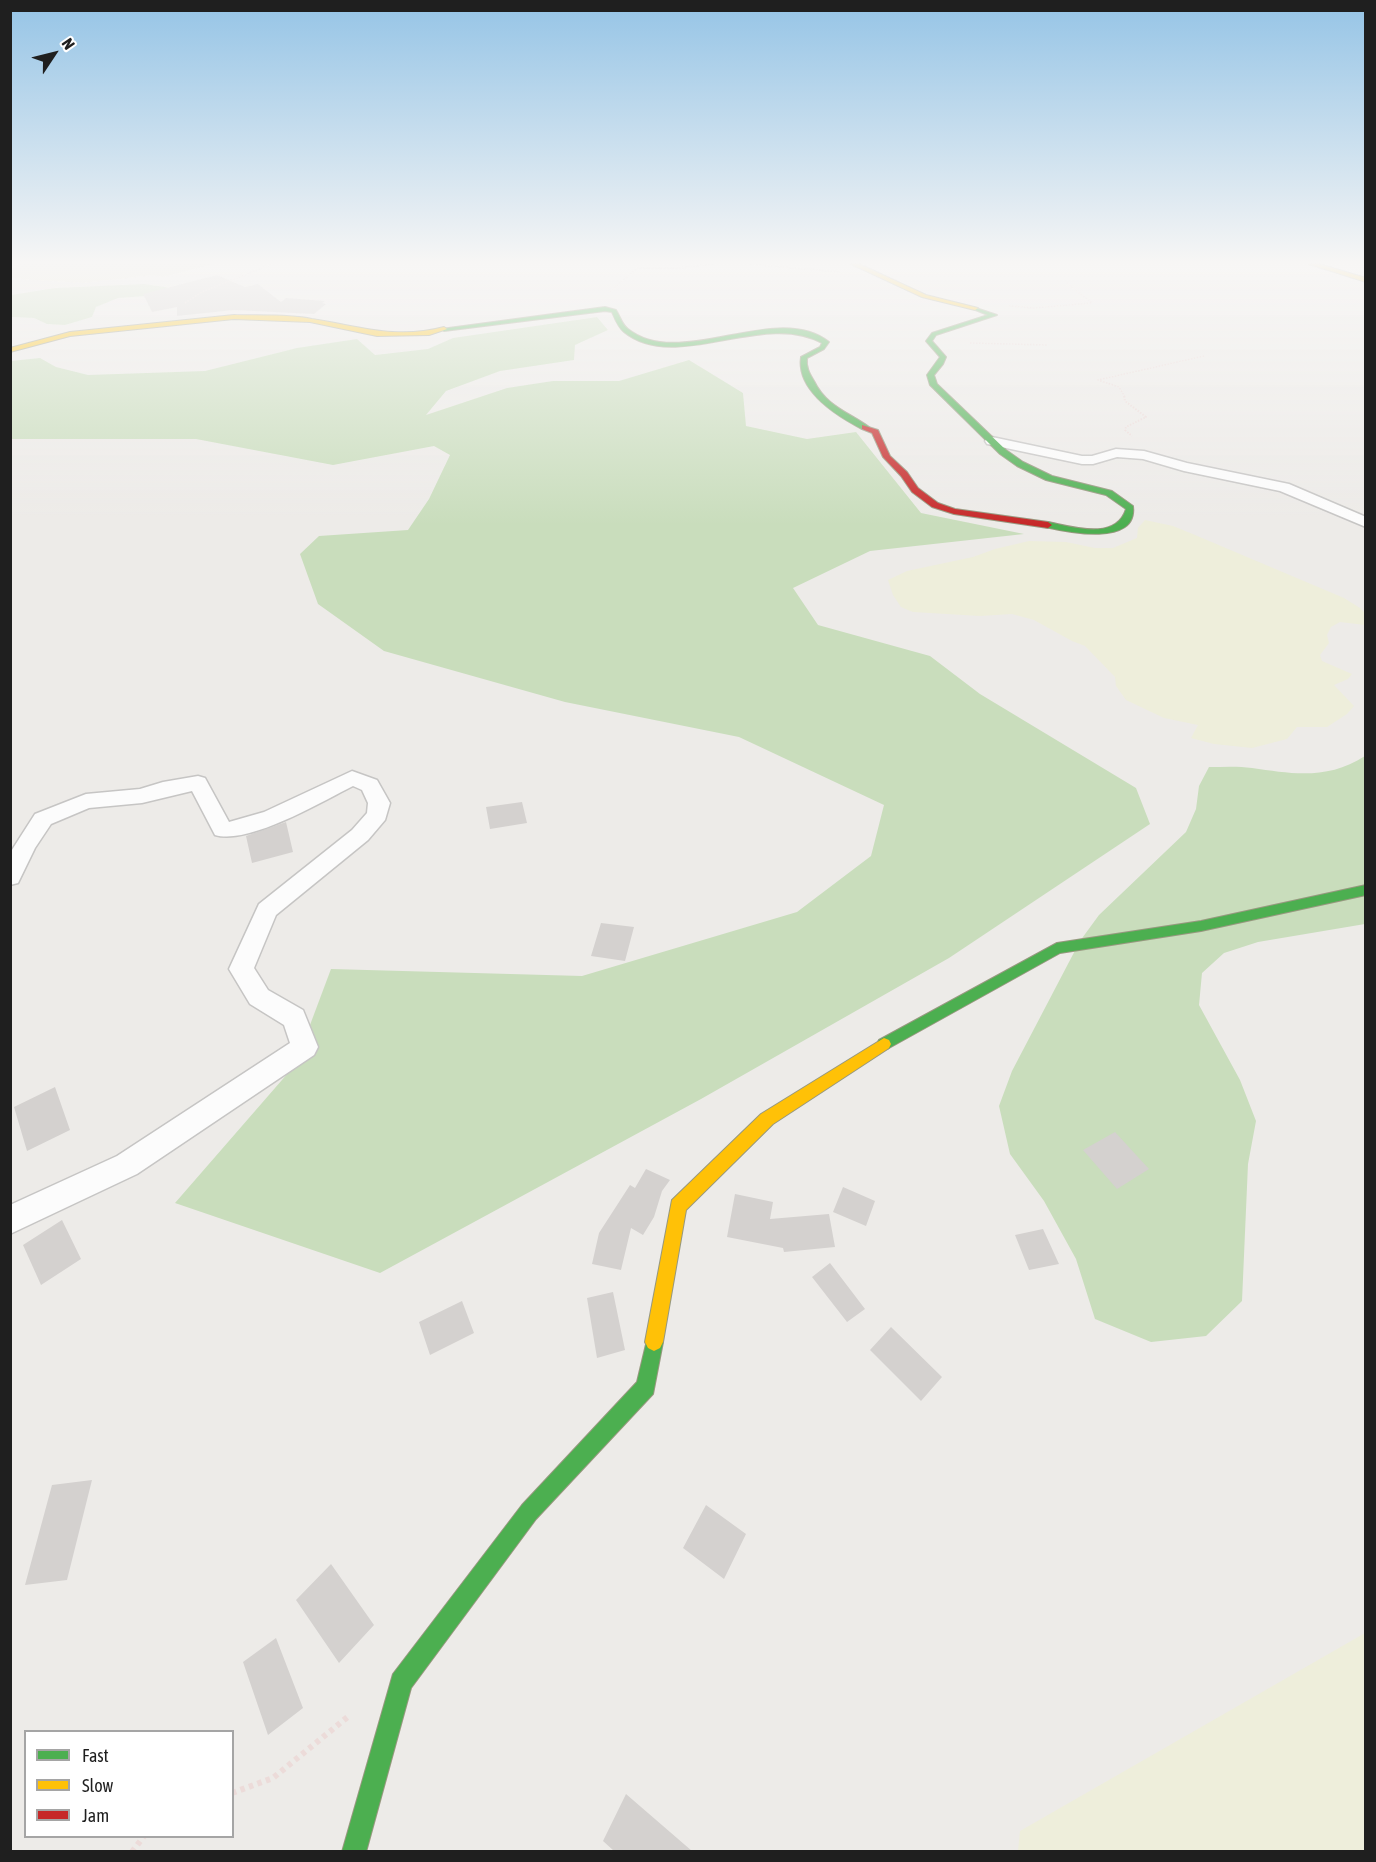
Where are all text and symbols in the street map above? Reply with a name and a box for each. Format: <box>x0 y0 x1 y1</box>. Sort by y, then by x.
north arrow <box>24 24 84 84</box>
text: N <box>59 35 79 53</box>
legend <box>24 1730 234 1838</box>
text: Fast <box>82 1745 109 1766</box>
text: Slow <box>82 1775 113 1796</box>
text: Jam <box>82 1805 109 1826</box>

